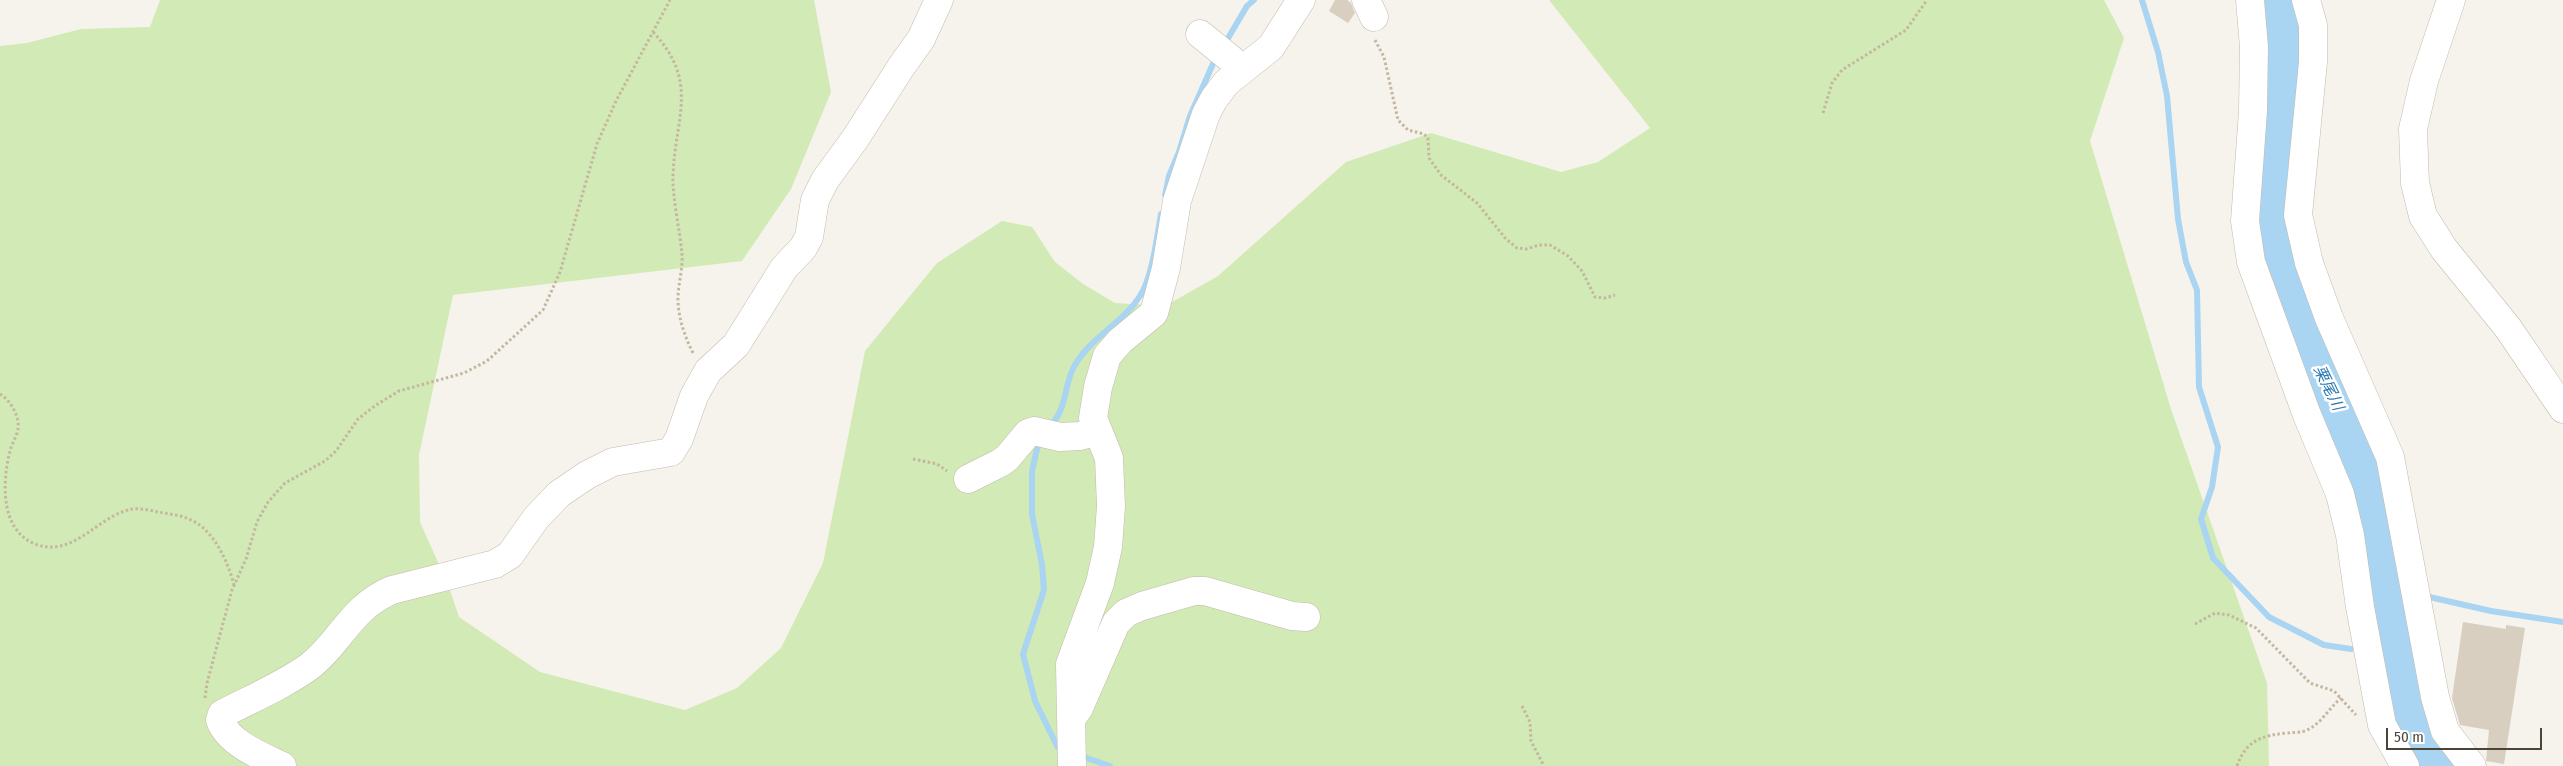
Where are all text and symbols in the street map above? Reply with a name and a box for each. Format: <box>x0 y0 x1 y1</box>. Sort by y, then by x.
water label: 栗尾川 <box>2309 362 2347 414</box>
scale bar <box>2388 718 2544 750</box>
text: 50 m <box>2394 728 2424 746</box>

